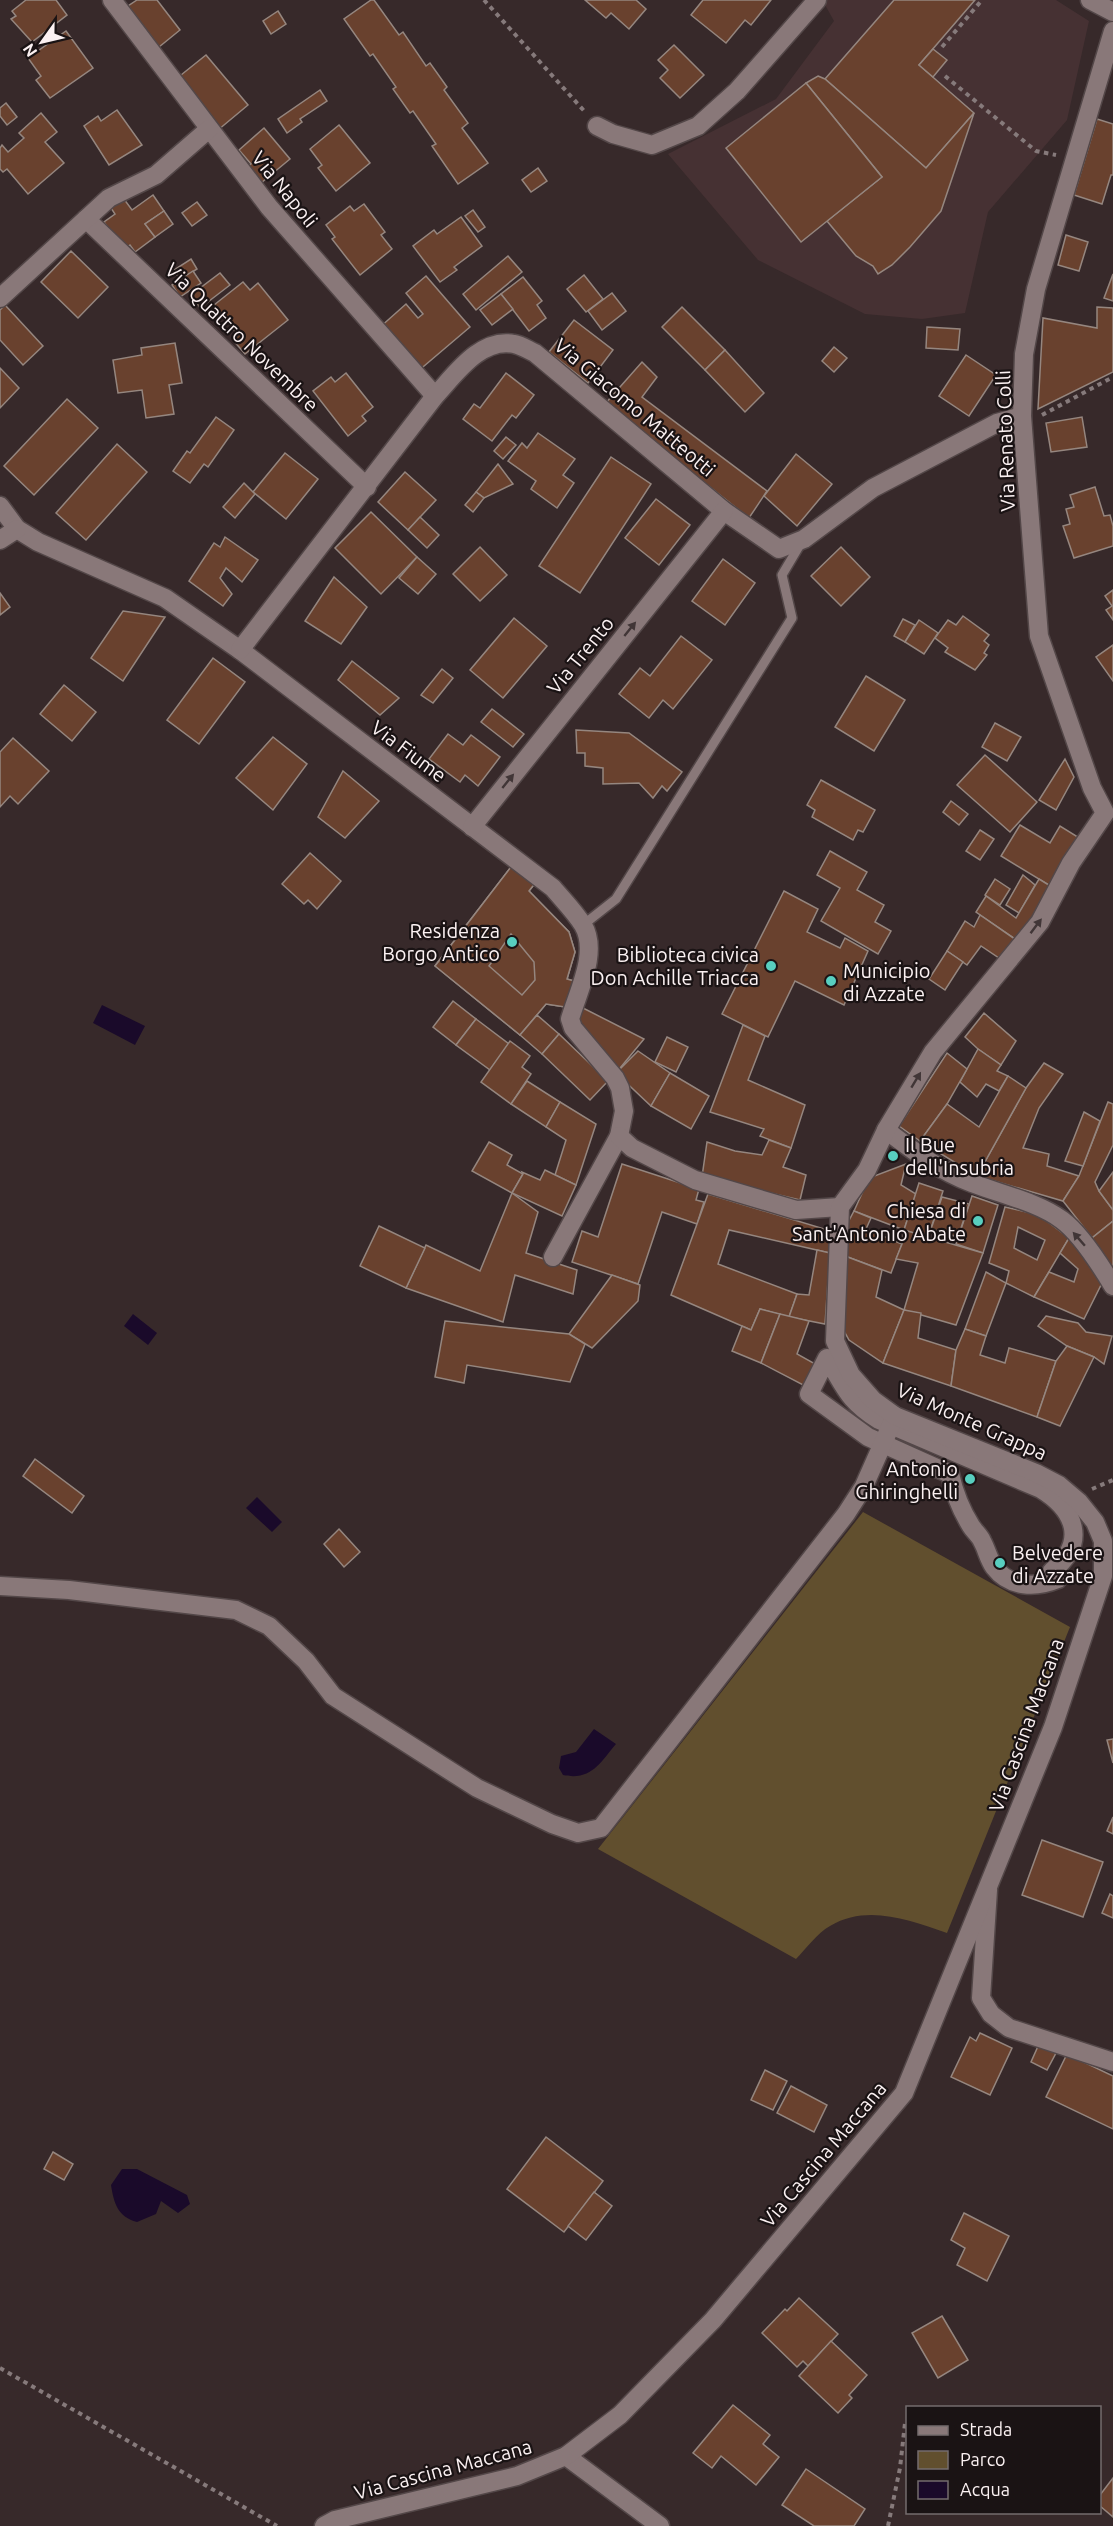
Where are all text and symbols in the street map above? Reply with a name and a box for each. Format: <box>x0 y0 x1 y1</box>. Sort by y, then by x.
north arrow <box>12 12 72 72</box>
text: N <box>19 40 40 60</box>
street label: Via Napoli <box>247 146 323 232</box>
street label: Via Quattro Novembre <box>161 258 323 416</box>
street label: Via Giacomo Matteotti <box>550 333 720 481</box>
street label: Via Renato Colli <box>991 370 1019 512</box>
street label: Via Trento <box>542 612 618 698</box>
one-way arrow <box>623 621 636 637</box>
street label: Via Fiume <box>367 715 451 787</box>
one-way arrow <box>502 773 515 789</box>
place label: Residenza Borgo Antico <box>382 919 500 965</box>
one-way arrow <box>1029 919 1041 934</box>
marker: Residenza Borgo Antico <box>505 935 519 949</box>
place label: Biblioteca civica Don Achille Triacca <box>591 943 759 989</box>
marker: Biblioteca civica Don Achille Triacca <box>764 959 778 973</box>
place label: Municipio di Azzate <box>843 959 931 1005</box>
marker: Municipio di Azzate <box>824 974 838 988</box>
one-way arrow <box>911 1072 922 1088</box>
place label: Il Bue dell'Insubria <box>905 1133 1014 1179</box>
marker: Il Bue dell'Insubria <box>886 1149 900 1163</box>
place label: Chiesa di Sant'Antonio Abate <box>792 1199 966 1245</box>
marker: Chiesa di Sant'Antonio Abate <box>971 1214 985 1228</box>
one-way arrow <box>1073 1232 1086 1247</box>
street label: Via Monte Grappa <box>893 1378 1051 1464</box>
place label: Antonio Ghiringhelli <box>855 1457 958 1503</box>
marker: Antonio Ghiringhelli <box>963 1472 977 1486</box>
place label: Belvedere di Azzate <box>1012 1541 1103 1587</box>
marker: Belvedere di Azzate <box>993 1556 1007 1570</box>
street label: Via Cascina Maccana <box>984 1635 1068 1815</box>
street label: Via Cascina Maccana <box>755 2077 891 2231</box>
legend <box>906 2406 1101 2514</box>
text: Strada <box>960 2419 1012 2439</box>
street label: Via Cascina Maccana <box>352 2434 534 2504</box>
text: Parco <box>960 2449 1006 2469</box>
text: Acqua <box>960 2479 1010 2499</box>

